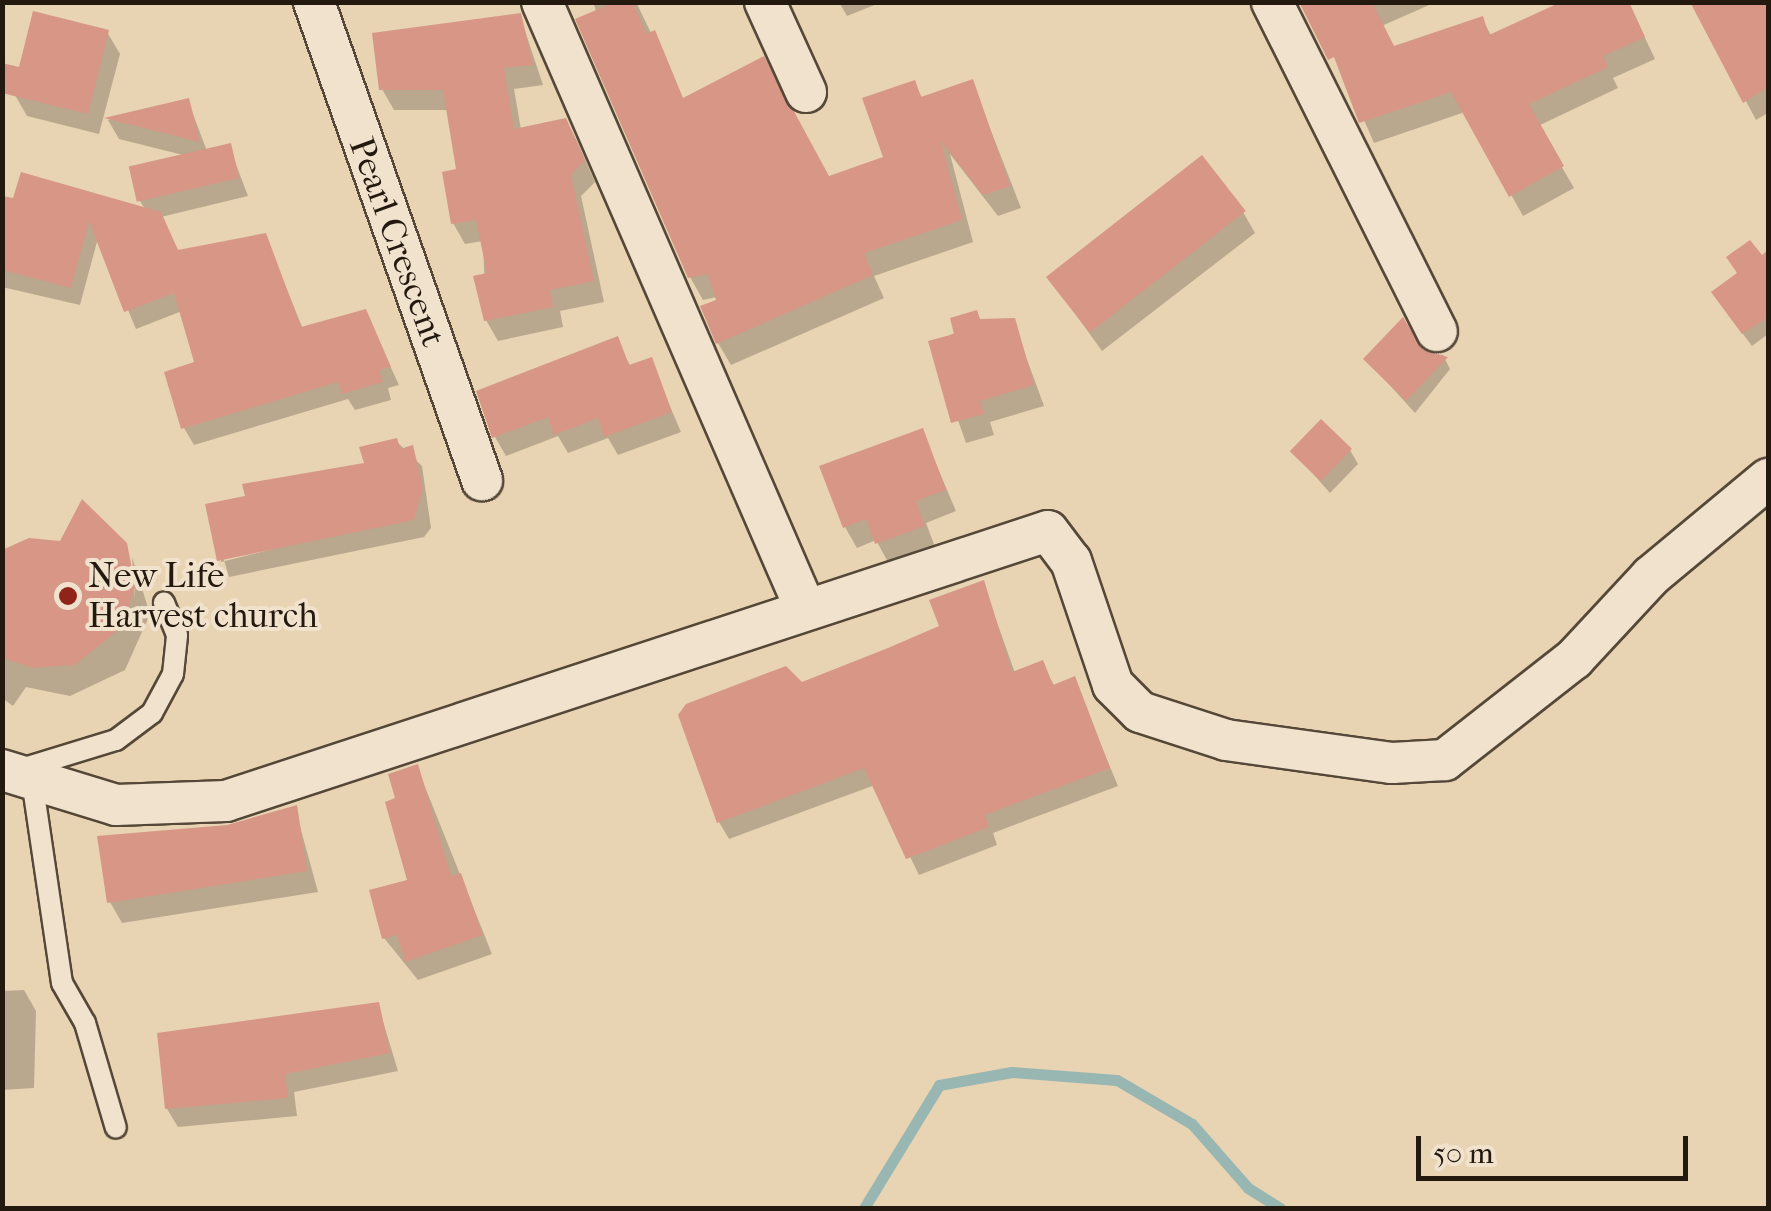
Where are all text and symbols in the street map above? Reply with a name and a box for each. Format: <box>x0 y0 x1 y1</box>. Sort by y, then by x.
street label: Pearl Crescent <box>340 132 454 352</box>
place label: New Life Harvest church <box>88 555 318 637</box>
marker: New Life Harvest church <box>57 585 79 607</box>
scale bar <box>1421 1116 1694 1178</box>
text: 50 m <box>1433 1136 1494 1171</box>

